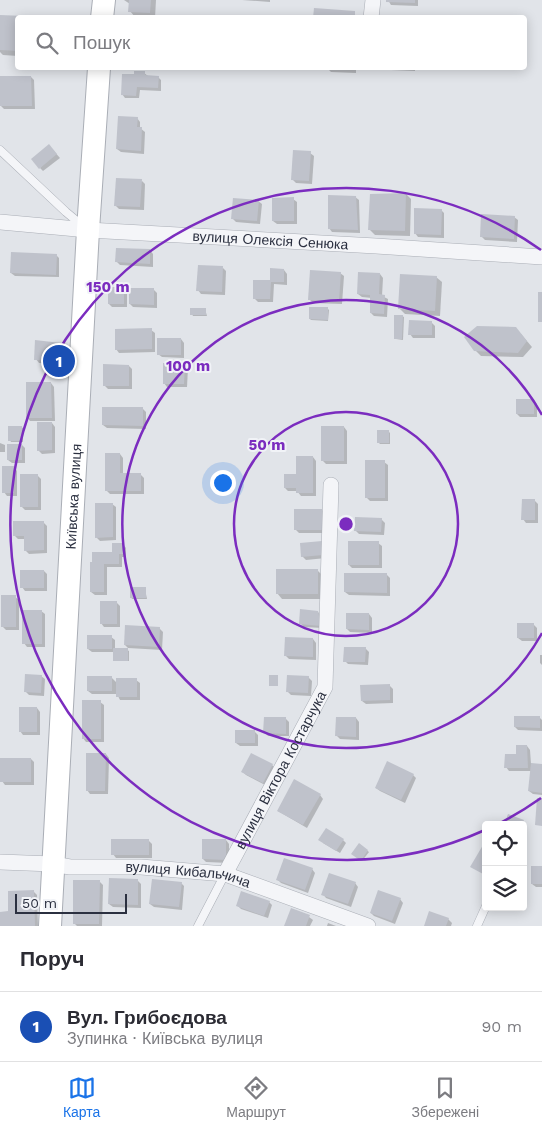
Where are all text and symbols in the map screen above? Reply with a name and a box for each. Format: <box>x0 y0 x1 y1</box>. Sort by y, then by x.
search box <box>15 15 527 70</box>
icon: search <box>33 29 61 57</box>
text: Пошук <box>73 31 130 54</box>
street label: вулиця Олексія Сенюка <box>192 228 349 252</box>
text: 150 m <box>86 278 130 296</box>
pin: 1 <box>43 342 75 380</box>
text: 100 m <box>166 357 210 375</box>
text: 50 m <box>249 436 285 454</box>
street label: Київська вулиця <box>63 443 84 550</box>
your location <box>210 470 236 496</box>
centre of rings <box>337 515 355 533</box>
street label: вулиця Віктора Костарчука <box>232 688 329 852</box>
map controls <box>482 821 527 911</box>
button: locate <box>482 821 527 866</box>
street label: вулиця Кибальчича <box>125 859 253 891</box>
button: layers <box>482 866 527 911</box>
scale bar <box>15 891 128 914</box>
text: 50 m <box>22 895 57 911</box>
text: Поруч <box>20 946 84 971</box>
text: Вул. Грибоєдова <box>67 1006 227 1029</box>
text: 1 <box>33 1017 39 1036</box>
text: 90 m <box>481 1017 522 1036</box>
text: Зупинка · Київська вулиця <box>67 1029 263 1048</box>
tab: Карта <box>63 1074 100 1120</box>
tab: Маршрут <box>226 1074 286 1120</box>
tab: Збережені <box>412 1074 479 1120</box>

